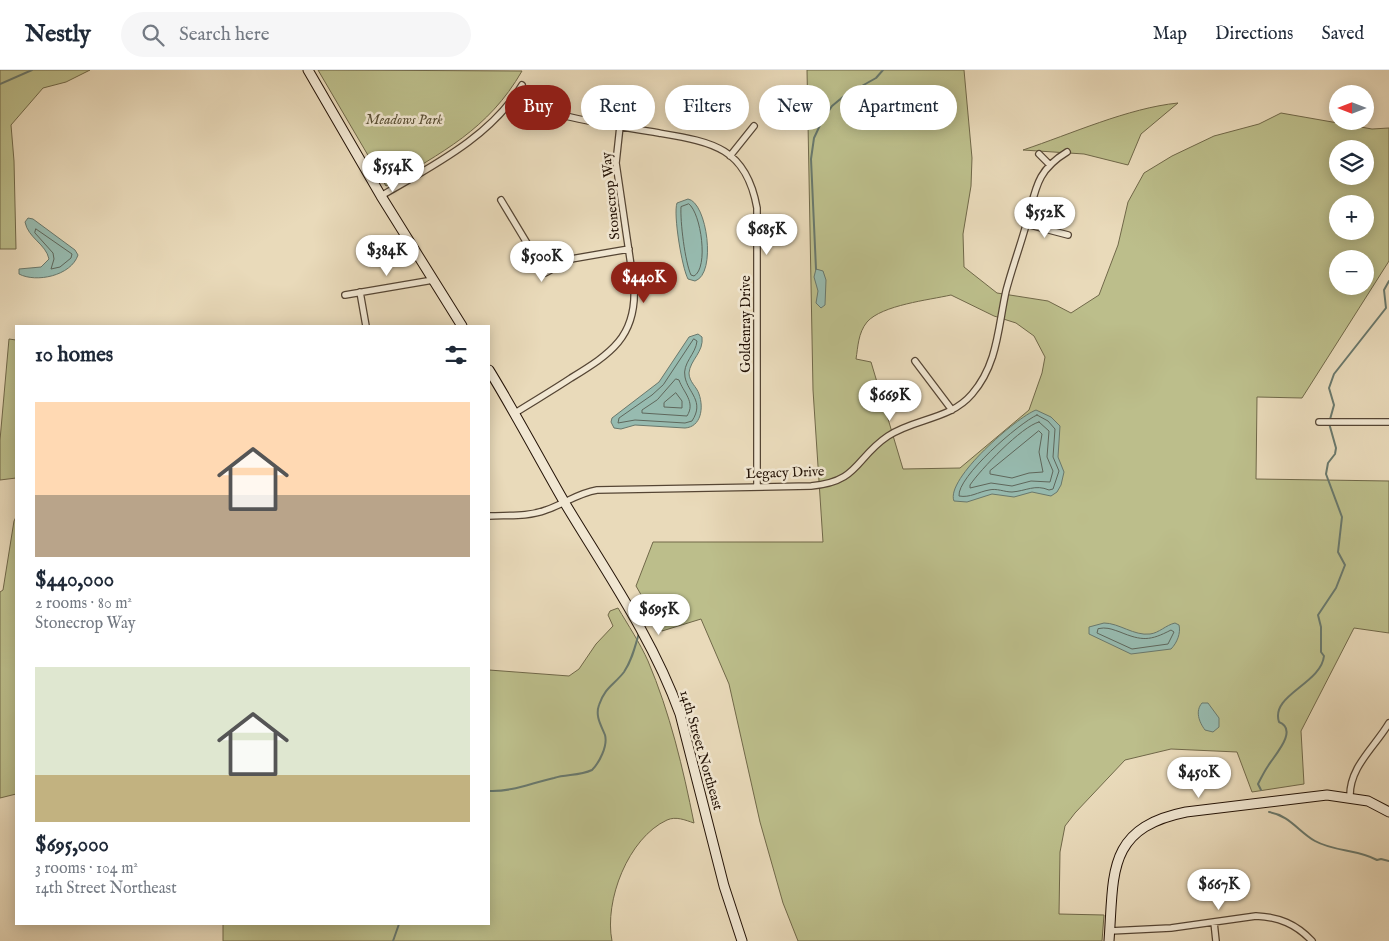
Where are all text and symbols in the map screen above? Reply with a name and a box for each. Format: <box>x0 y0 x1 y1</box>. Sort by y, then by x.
search box <box>121 12 471 57</box>
text: Nestly <box>25 19 91 50</box>
icon: search <box>139 21 167 49</box>
text: Search here <box>179 23 269 47</box>
text: Map <box>1153 23 1187 46</box>
text: Directions <box>1215 23 1293 46</box>
text: Saved <box>1321 23 1364 46</box>
chip: Buy <box>505 85 571 130</box>
chip: Rent <box>581 85 655 130</box>
chip: Filters <box>665 85 749 130</box>
chip: New <box>759 85 830 130</box>
chip: Apartment <box>840 85 957 130</box>
north arrow <box>1329 85 1374 130</box>
map controls <box>1329 85 1374 295</box>
park label: Meadows Park <box>365 111 443 129</box>
button: layers <box>1329 140 1374 185</box>
pin: $554K <box>358 150 428 193</box>
street label: Stonecrop Way <box>597 151 625 241</box>
text: $554K <box>373 157 413 177</box>
button: + <box>1329 195 1374 240</box>
pin: $552K <box>1010 196 1080 239</box>
text: $552K <box>1025 203 1065 223</box>
pin: $685K <box>732 214 802 256</box>
text: $685K <box>747 220 787 240</box>
pin: $384K <box>352 234 422 277</box>
pin: $500K <box>507 240 577 283</box>
text: $384K <box>367 241 407 261</box>
text: $500K <box>521 247 563 267</box>
button: − <box>1329 250 1374 295</box>
pin: $440K <box>609 262 679 304</box>
text: $440K <box>622 268 666 288</box>
street label: Goldenray Drive <box>737 275 755 373</box>
icon: filters <box>442 341 470 369</box>
text: 10 homes <box>35 342 113 369</box>
pin: $669K <box>855 380 925 422</box>
text: $669K <box>870 386 910 406</box>
icon: home <box>208 434 298 524</box>
street label: Legacy Drive <box>745 463 825 483</box>
text: $440,000 <box>35 567 114 594</box>
text: 2 rooms · 80 m² <box>35 594 132 614</box>
pin: $695K <box>624 594 694 636</box>
text: $695K <box>639 600 679 620</box>
text: Stonecrop Way <box>35 614 136 634</box>
street label: 14th Street Northeast <box>675 688 727 813</box>
icon: home <box>208 699 298 789</box>
pin: $450K <box>1164 756 1234 799</box>
text: $450K <box>1178 763 1220 783</box>
text: $695,000 <box>35 832 109 859</box>
text: 3 rooms · 104 m² <box>35 859 138 879</box>
pin: $667K <box>1184 868 1254 911</box>
text: $667K <box>1198 875 1240 895</box>
text: 14th Street Northeast <box>35 879 177 899</box>

